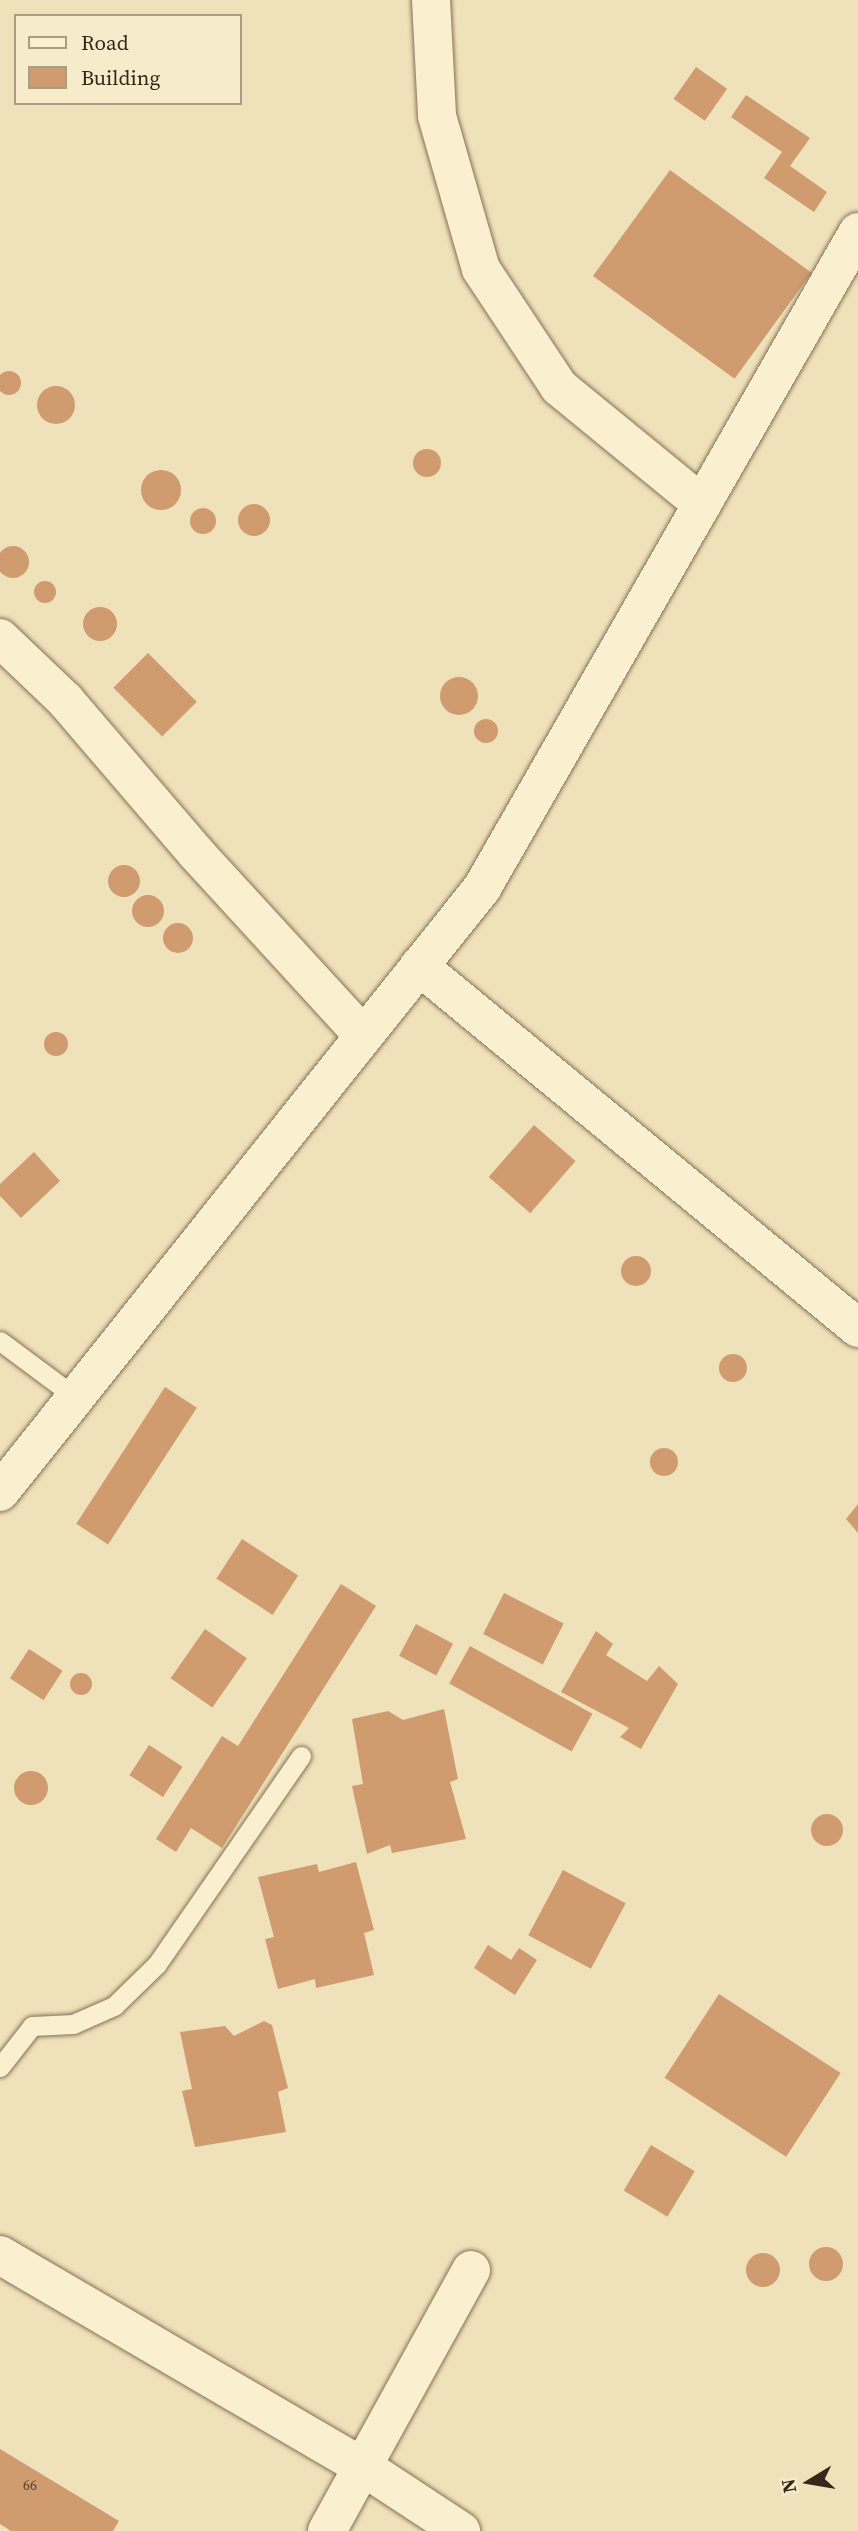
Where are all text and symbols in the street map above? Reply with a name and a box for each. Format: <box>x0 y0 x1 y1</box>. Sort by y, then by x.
legend <box>14 14 242 105</box>
text: Road <box>81 28 129 57</box>
text: Building <box>81 63 160 92</box>
north arrow <box>774 2447 844 2517</box>
house number: 66 <box>23 2477 37 2493</box>
text: N <box>774 2477 802 2495</box>

